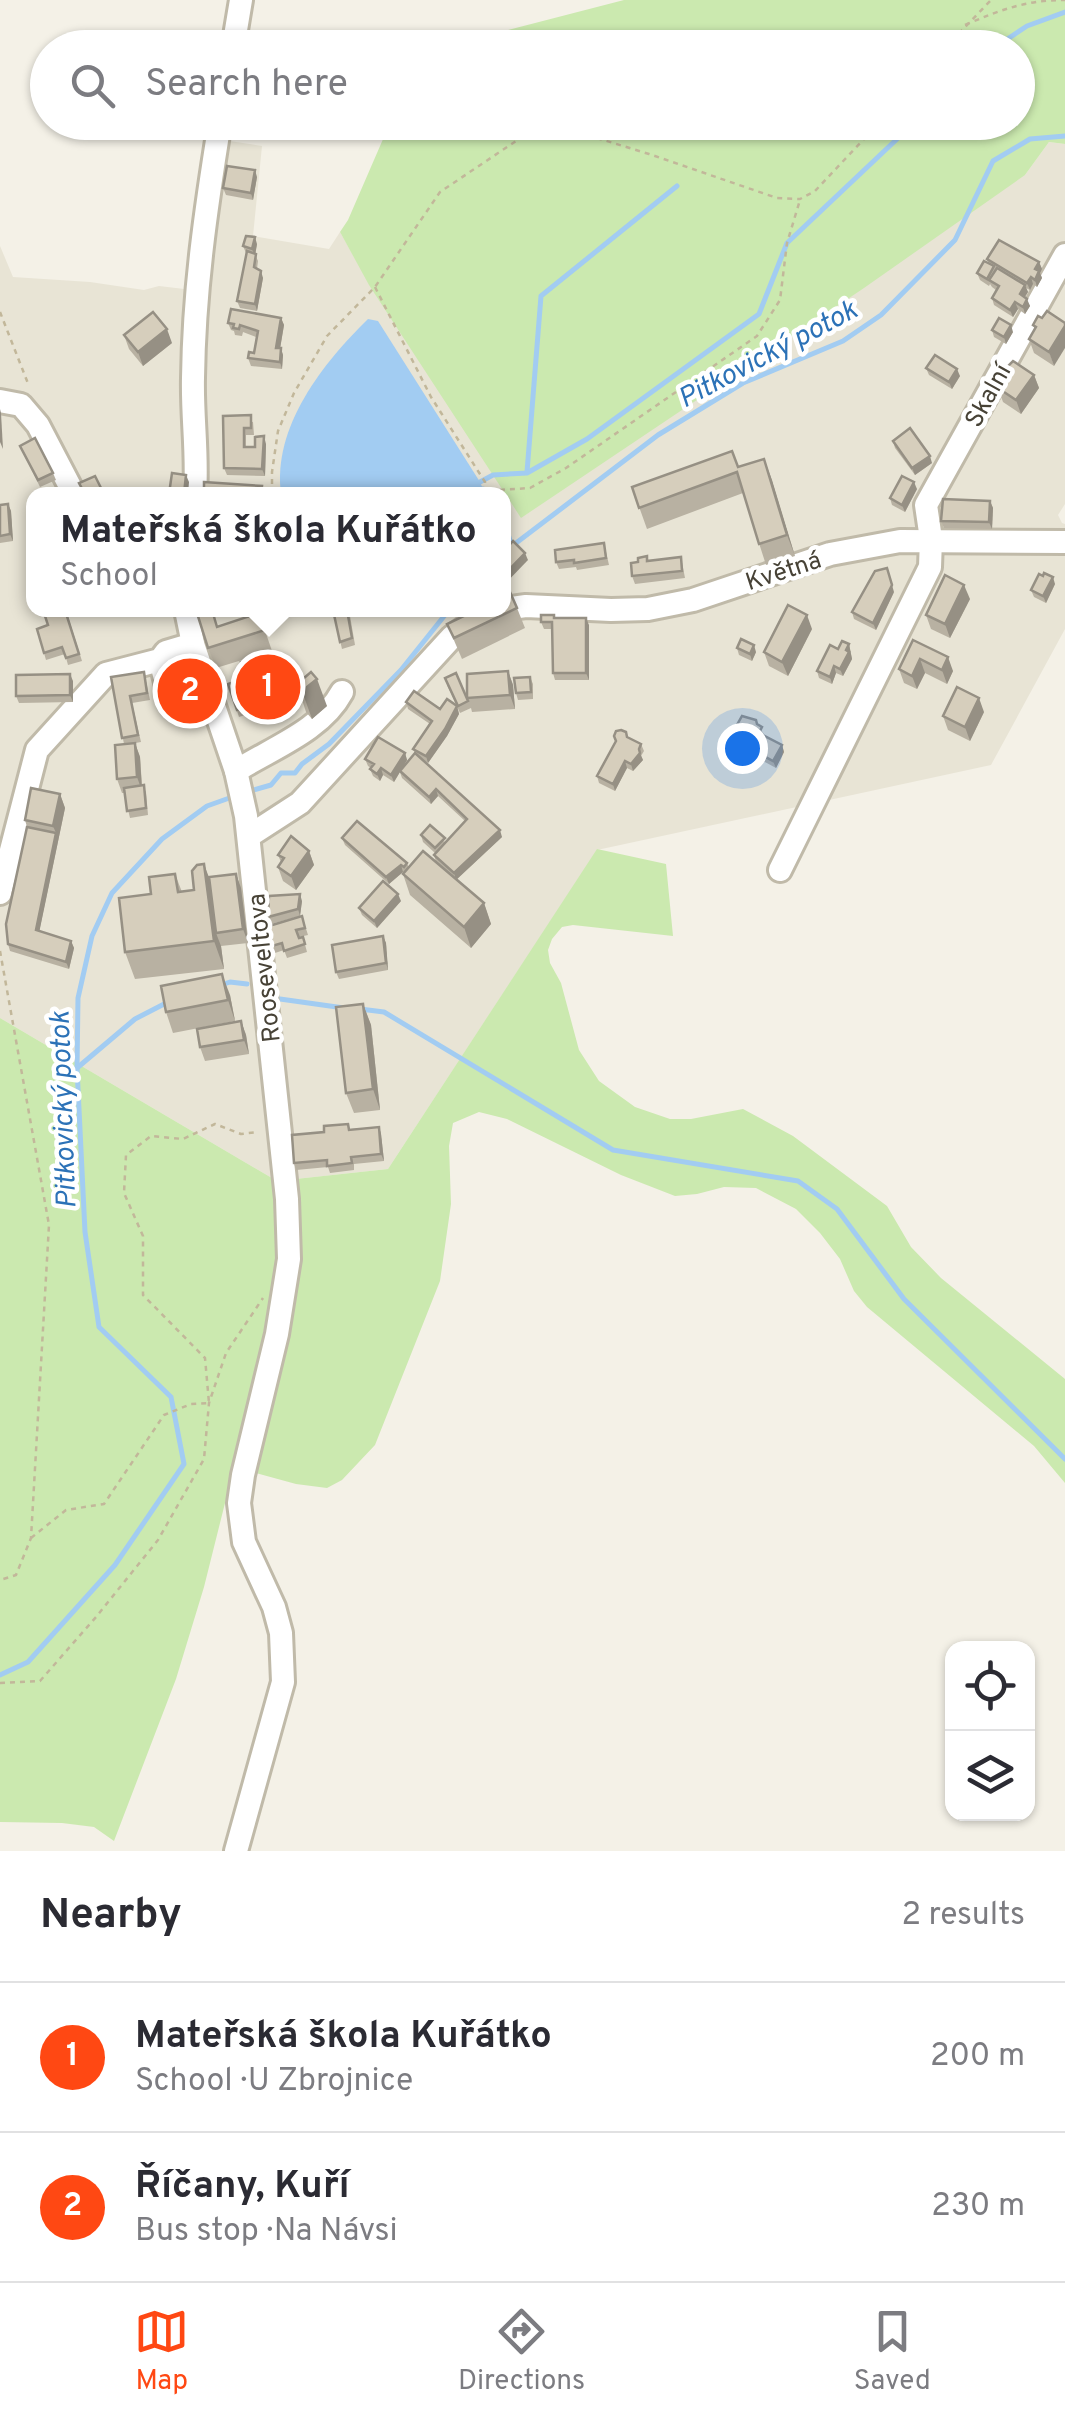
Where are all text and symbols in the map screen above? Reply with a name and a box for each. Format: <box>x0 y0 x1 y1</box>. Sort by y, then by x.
search box <box>30 30 1035 140</box>
icon: search <box>65 58 120 113</box>
text: Search here <box>145 61 348 110</box>
water label: Pitkovický potok <box>673 293 865 418</box>
street label: Skalní <box>959 357 1021 434</box>
popup <box>26 487 511 617</box>
text: Mateřská škola Kuřátko <box>60 508 477 557</box>
street label: Květná <box>742 546 826 600</box>
text: School <box>60 557 158 597</box>
pin: 1 <box>236 650 300 724</box>
pin: 2 <box>158 654 222 728</box>
your location <box>717 723 768 774</box>
street label: Rooseveltova <box>242 892 290 1044</box>
water label: Pitkovický potok <box>44 1010 86 1209</box>
map controls <box>945 1641 1035 1821</box>
button: locate <box>945 1641 1035 1731</box>
button: layers <box>945 1731 1035 1821</box>
text: Nearby <box>40 1890 182 1943</box>
text: 2 results <box>901 1896 1025 1936</box>
text: Mateřská škola Kuřátko <box>135 2013 552 2062</box>
text: 1 <box>66 2037 79 2077</box>
text: 200 m <box>930 2037 1025 2077</box>
text: School · U Zbrojnice <box>135 2062 413 2102</box>
text: Říčany, Kuří <box>135 2163 349 2212</box>
text: 2 <box>63 2187 82 2227</box>
text: 230 m <box>931 2187 1025 2227</box>
text: Bus stop · Na Návsi <box>135 2212 398 2252</box>
tab: Map <box>134 2304 189 2400</box>
tab: Directions <box>458 2304 585 2400</box>
tab: Saved <box>854 2304 931 2400</box>

